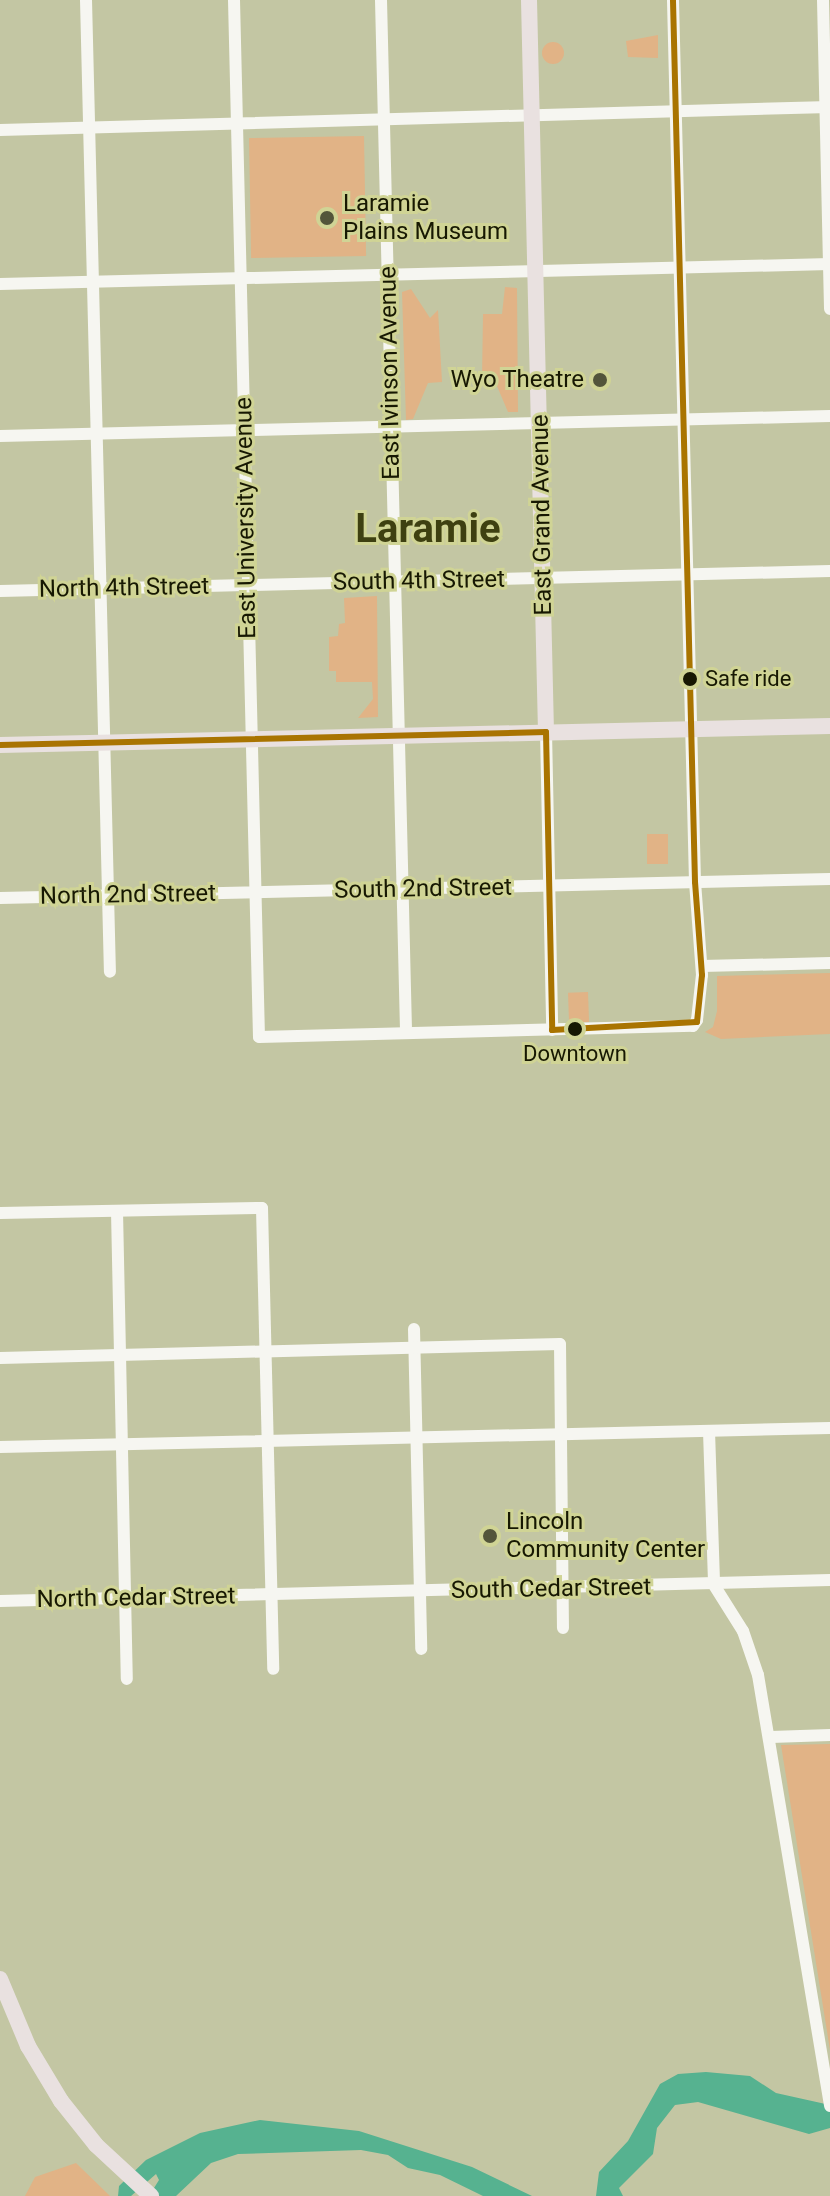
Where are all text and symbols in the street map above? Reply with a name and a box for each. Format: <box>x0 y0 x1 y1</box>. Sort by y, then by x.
place label: Laramie Plains Museum <box>343 190 508 246</box>
marker: Laramie Plains Museum <box>318 209 336 227</box>
street label: East Ivinson Avenue <box>374 266 406 480</box>
place label: Wyo Theatre <box>450 366 584 394</box>
marker: Wyo Theatre <box>591 371 609 389</box>
street label: East University Avenue <box>229 397 263 639</box>
street label: East Grand Avenue <box>526 414 558 616</box>
district label: Laramie <box>355 505 501 553</box>
street label: South 4th Street <box>333 565 505 597</box>
street label: North 4th Street <box>39 572 209 604</box>
place label: Safe ride <box>705 666 791 692</box>
marker: Safe ride <box>682 671 698 687</box>
street label: South 2nd Street <box>334 873 512 905</box>
street label: North 2nd Street <box>40 879 216 911</box>
marker: Downtown <box>567 1021 583 1037</box>
place label: Downtown <box>523 1041 627 1067</box>
place label: Lincoln Community Center <box>506 1508 705 1564</box>
marker: Lincoln Community Center <box>481 1527 499 1545</box>
street label: South Cedar Street <box>450 1573 652 1605</box>
street label: North Cedar Street <box>36 1582 236 1614</box>

